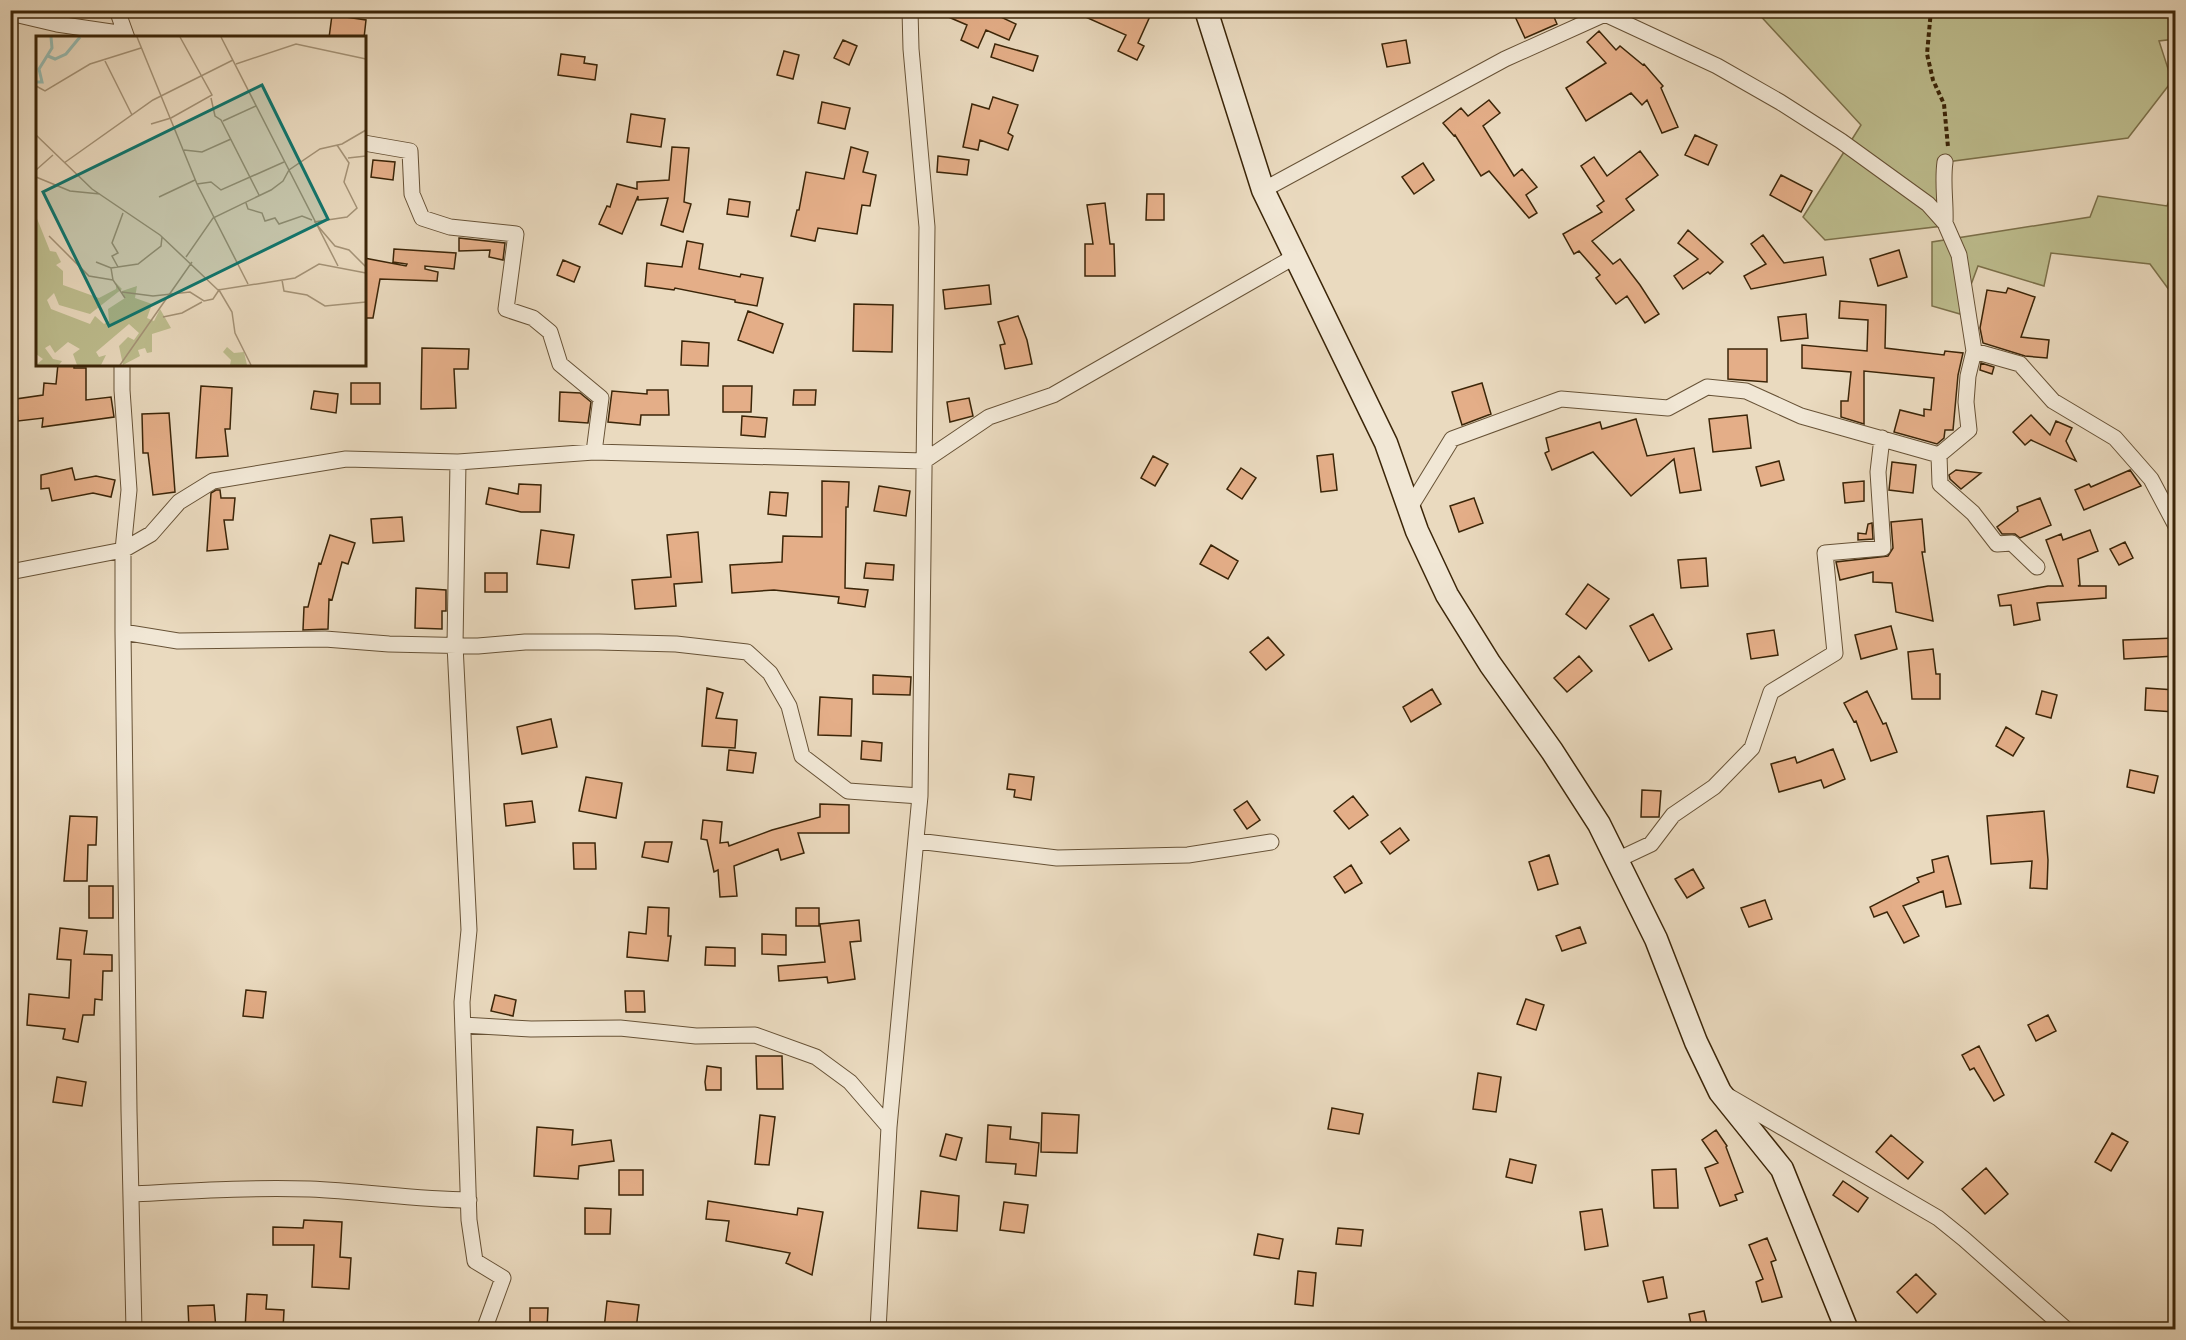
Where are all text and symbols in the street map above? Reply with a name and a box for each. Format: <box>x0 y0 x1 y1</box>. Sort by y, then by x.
inset map <box>36 36 366 366</box>

